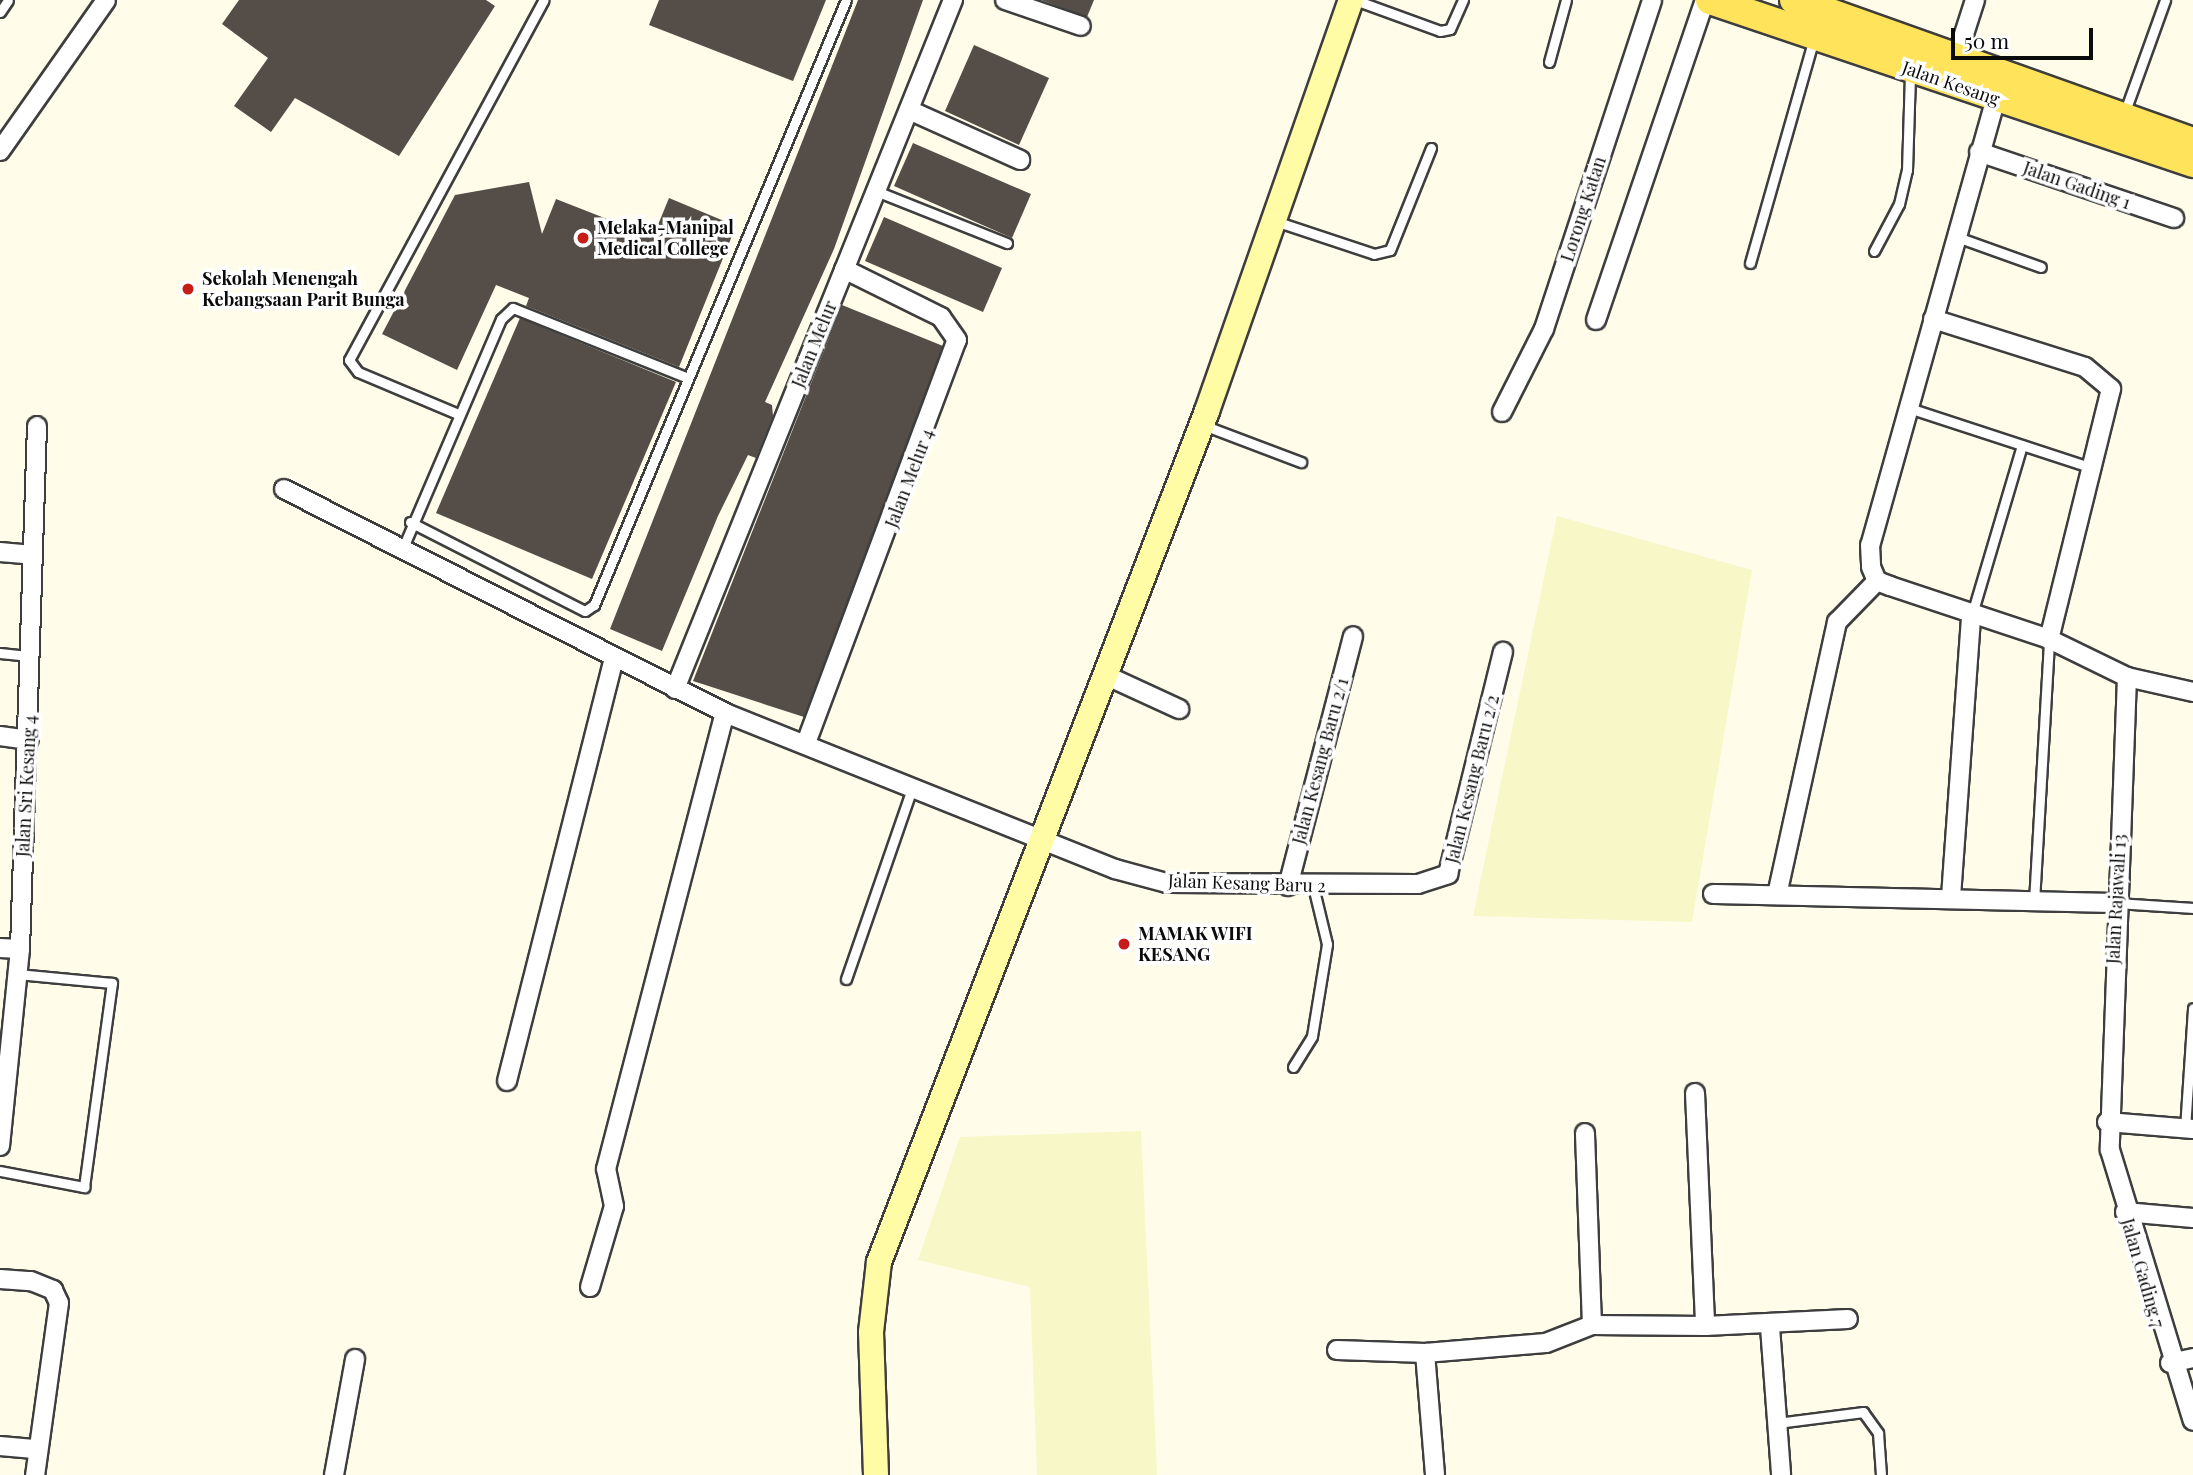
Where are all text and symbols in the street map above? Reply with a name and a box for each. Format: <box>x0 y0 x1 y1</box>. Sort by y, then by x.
scale bar <box>1955 14 2097 58</box>
text: 50 m <box>1964 26 2009 54</box>
street label: Jalan Kesang <box>1899 56 2003 110</box>
street label: Lorong Katan <box>1556 154 1610 264</box>
street label: Jalan Gading 1 <box>2020 157 2134 213</box>
place label: Melaka-Manipal Medical College <box>597 217 734 260</box>
marker: Melaka-Manipal Medical College <box>575 230 591 246</box>
place label: Sekolah Menengah Kebangsaan Parit Bunga <box>202 268 405 310</box>
marker: Sekolah Menengah Kebangsaan Parit Bunga <box>180 281 196 297</box>
street label: Jalan Melur <box>787 297 841 391</box>
street label: Jalan Melur 4 <box>880 425 938 531</box>
street label: Jalan Kesang Baru 2/1 <box>1287 675 1353 847</box>
street label: Jalan Kesang Baru 2/2 <box>1441 692 1503 866</box>
street label: Jalan Sri Kesang 4 <box>11 714 41 858</box>
street label: Jalan Rajawali 13 <box>2102 833 2130 965</box>
street label: Jalan Kesang Baru 2 <box>1168 869 1326 897</box>
place label: MAMAK WIFI KESANG <box>1138 923 1253 965</box>
marker: MAMAK WIFI KESANG <box>1116 936 1132 952</box>
street label: Jalan Gading 7 <box>2117 1216 2169 1330</box>

